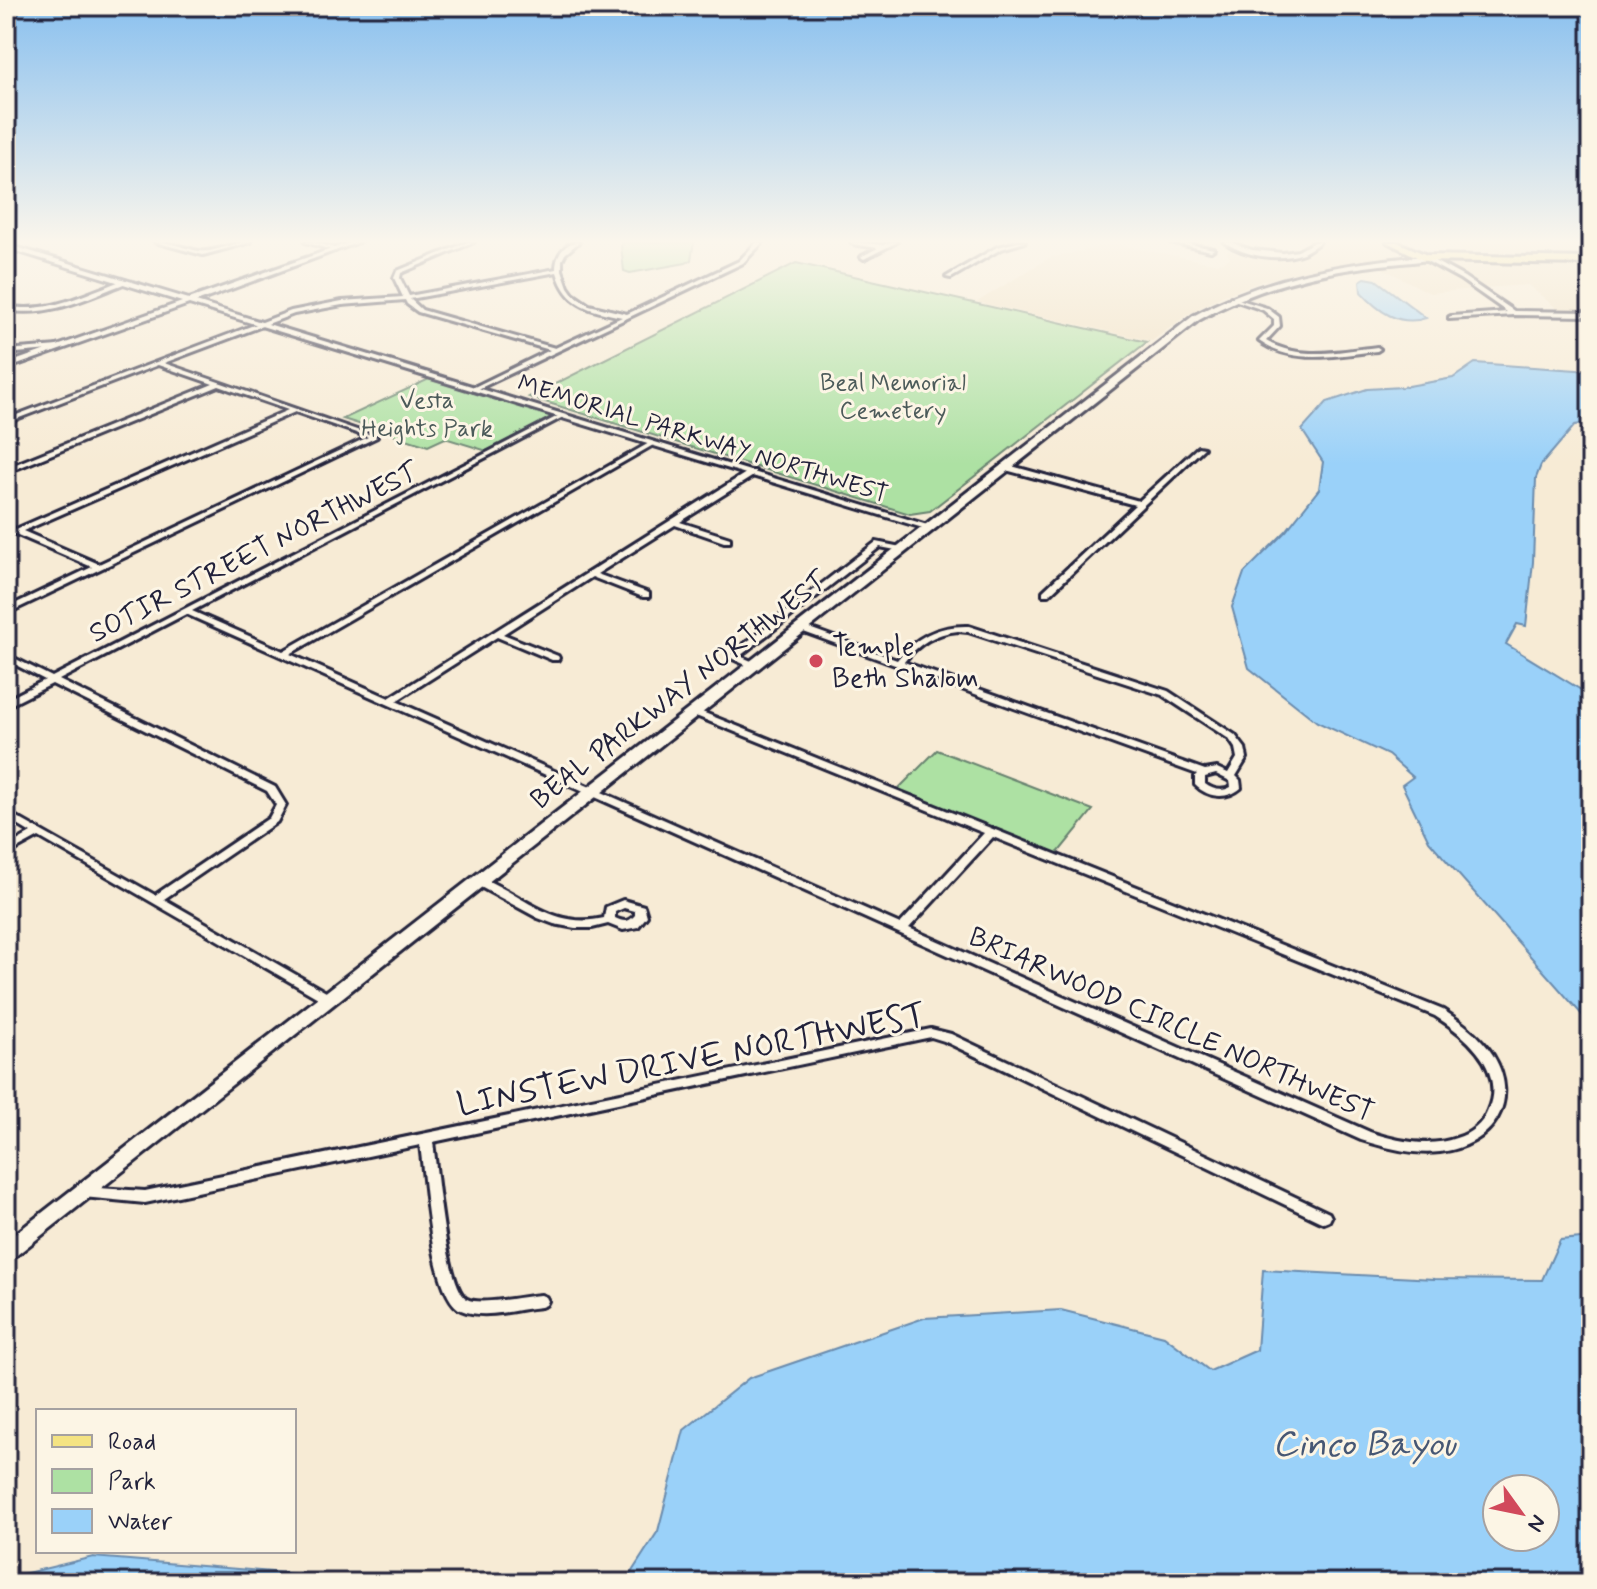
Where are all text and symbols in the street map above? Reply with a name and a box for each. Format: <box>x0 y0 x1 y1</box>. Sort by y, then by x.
street label: MEMORIAL PARKWAY NORTHWEST <box>514 368 892 511</box>
park label: Beal Memorial Cemetery <box>820 368 966 427</box>
park label: Vesta Heights Park <box>361 386 493 445</box>
street label: SOTIR STREET NORTHWEST <box>83 453 426 653</box>
street label: BEAL PARKWAY NORTHWEST <box>523 563 836 819</box>
place label: Temple Beth Shalom <box>832 629 978 698</box>
marker: Temple Beth Shalom <box>807 652 825 670</box>
street label: BRIARWOOD CIRCLE NORTHWEST <box>963 919 1379 1132</box>
street label: LINSTEW DRIVE NORTHWEST <box>453 993 930 1128</box>
legend <box>36 1409 296 1553</box>
water label: Cinco Bayou <box>1272 1422 1457 1469</box>
text: Road <box>108 1427 156 1458</box>
text: Park <box>108 1467 156 1498</box>
north arrow <box>1481 1473 1561 1553</box>
text: Water <box>108 1507 173 1538</box>
text: N <box>1520 1509 1552 1537</box>

